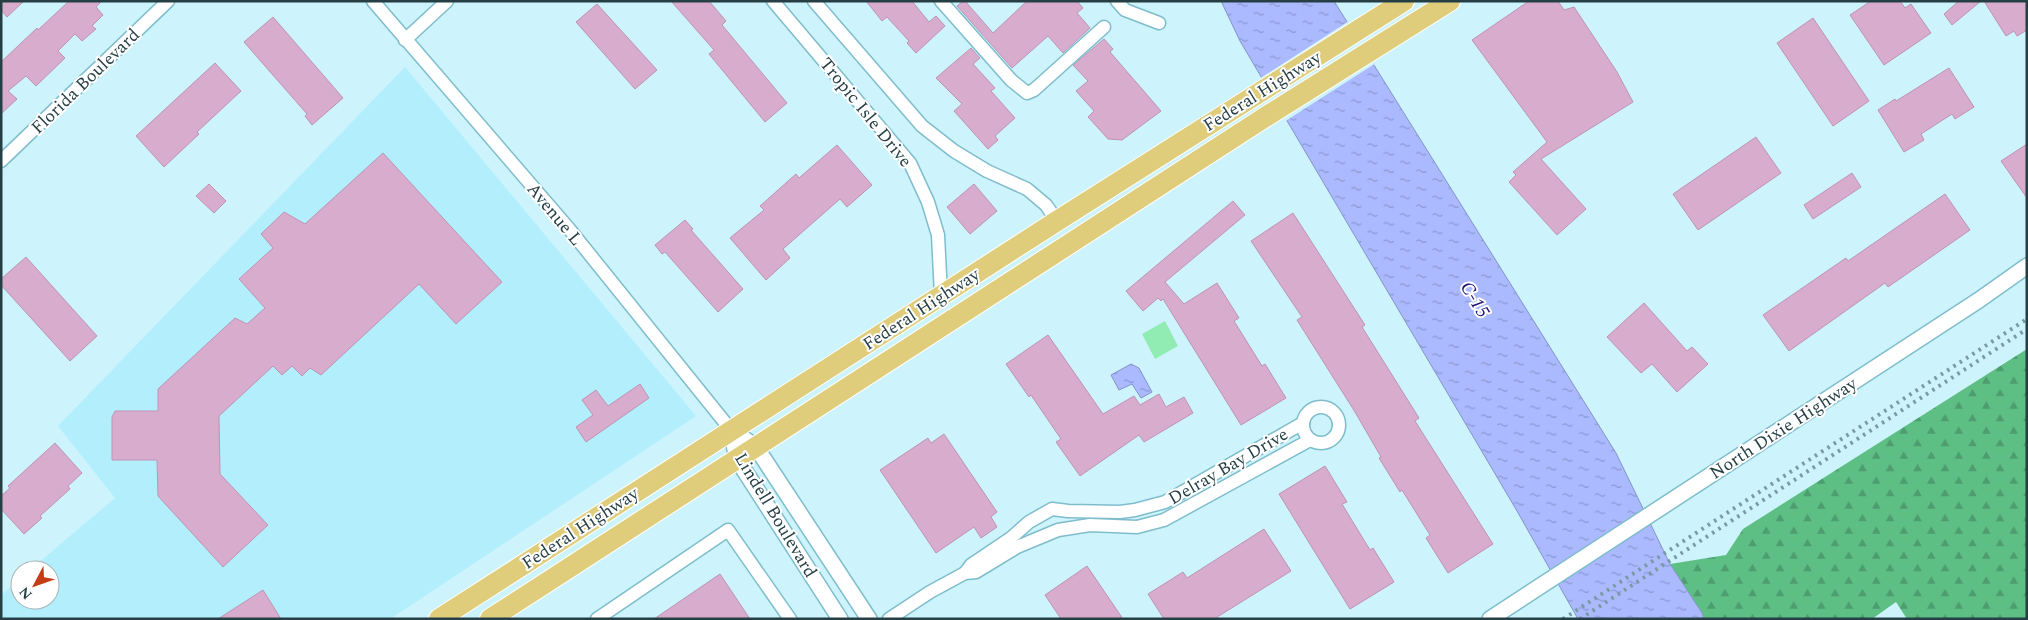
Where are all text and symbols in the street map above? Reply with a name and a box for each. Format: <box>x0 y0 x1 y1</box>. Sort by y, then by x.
street label: Florida Boulevard <box>25 22 146 141</box>
street label: Federal Highway <box>1198 44 1328 139</box>
street label: Tropic Isle Drive <box>813 51 919 173</box>
street label: Avenue L <box>520 177 589 252</box>
street label: Federal Highway <box>857 261 986 357</box>
water label: C-15 <box>1452 276 1497 324</box>
street label: North Dixie Highway <box>1704 370 1863 486</box>
street label: Delray Bay Drive <box>1163 421 1293 512</box>
street label: Lindell Boulevard <box>727 448 824 583</box>
street label: Federal Highway <box>516 480 645 576</box>
north arrow <box>10 560 60 610</box>
text: N <box>14 582 37 604</box>

